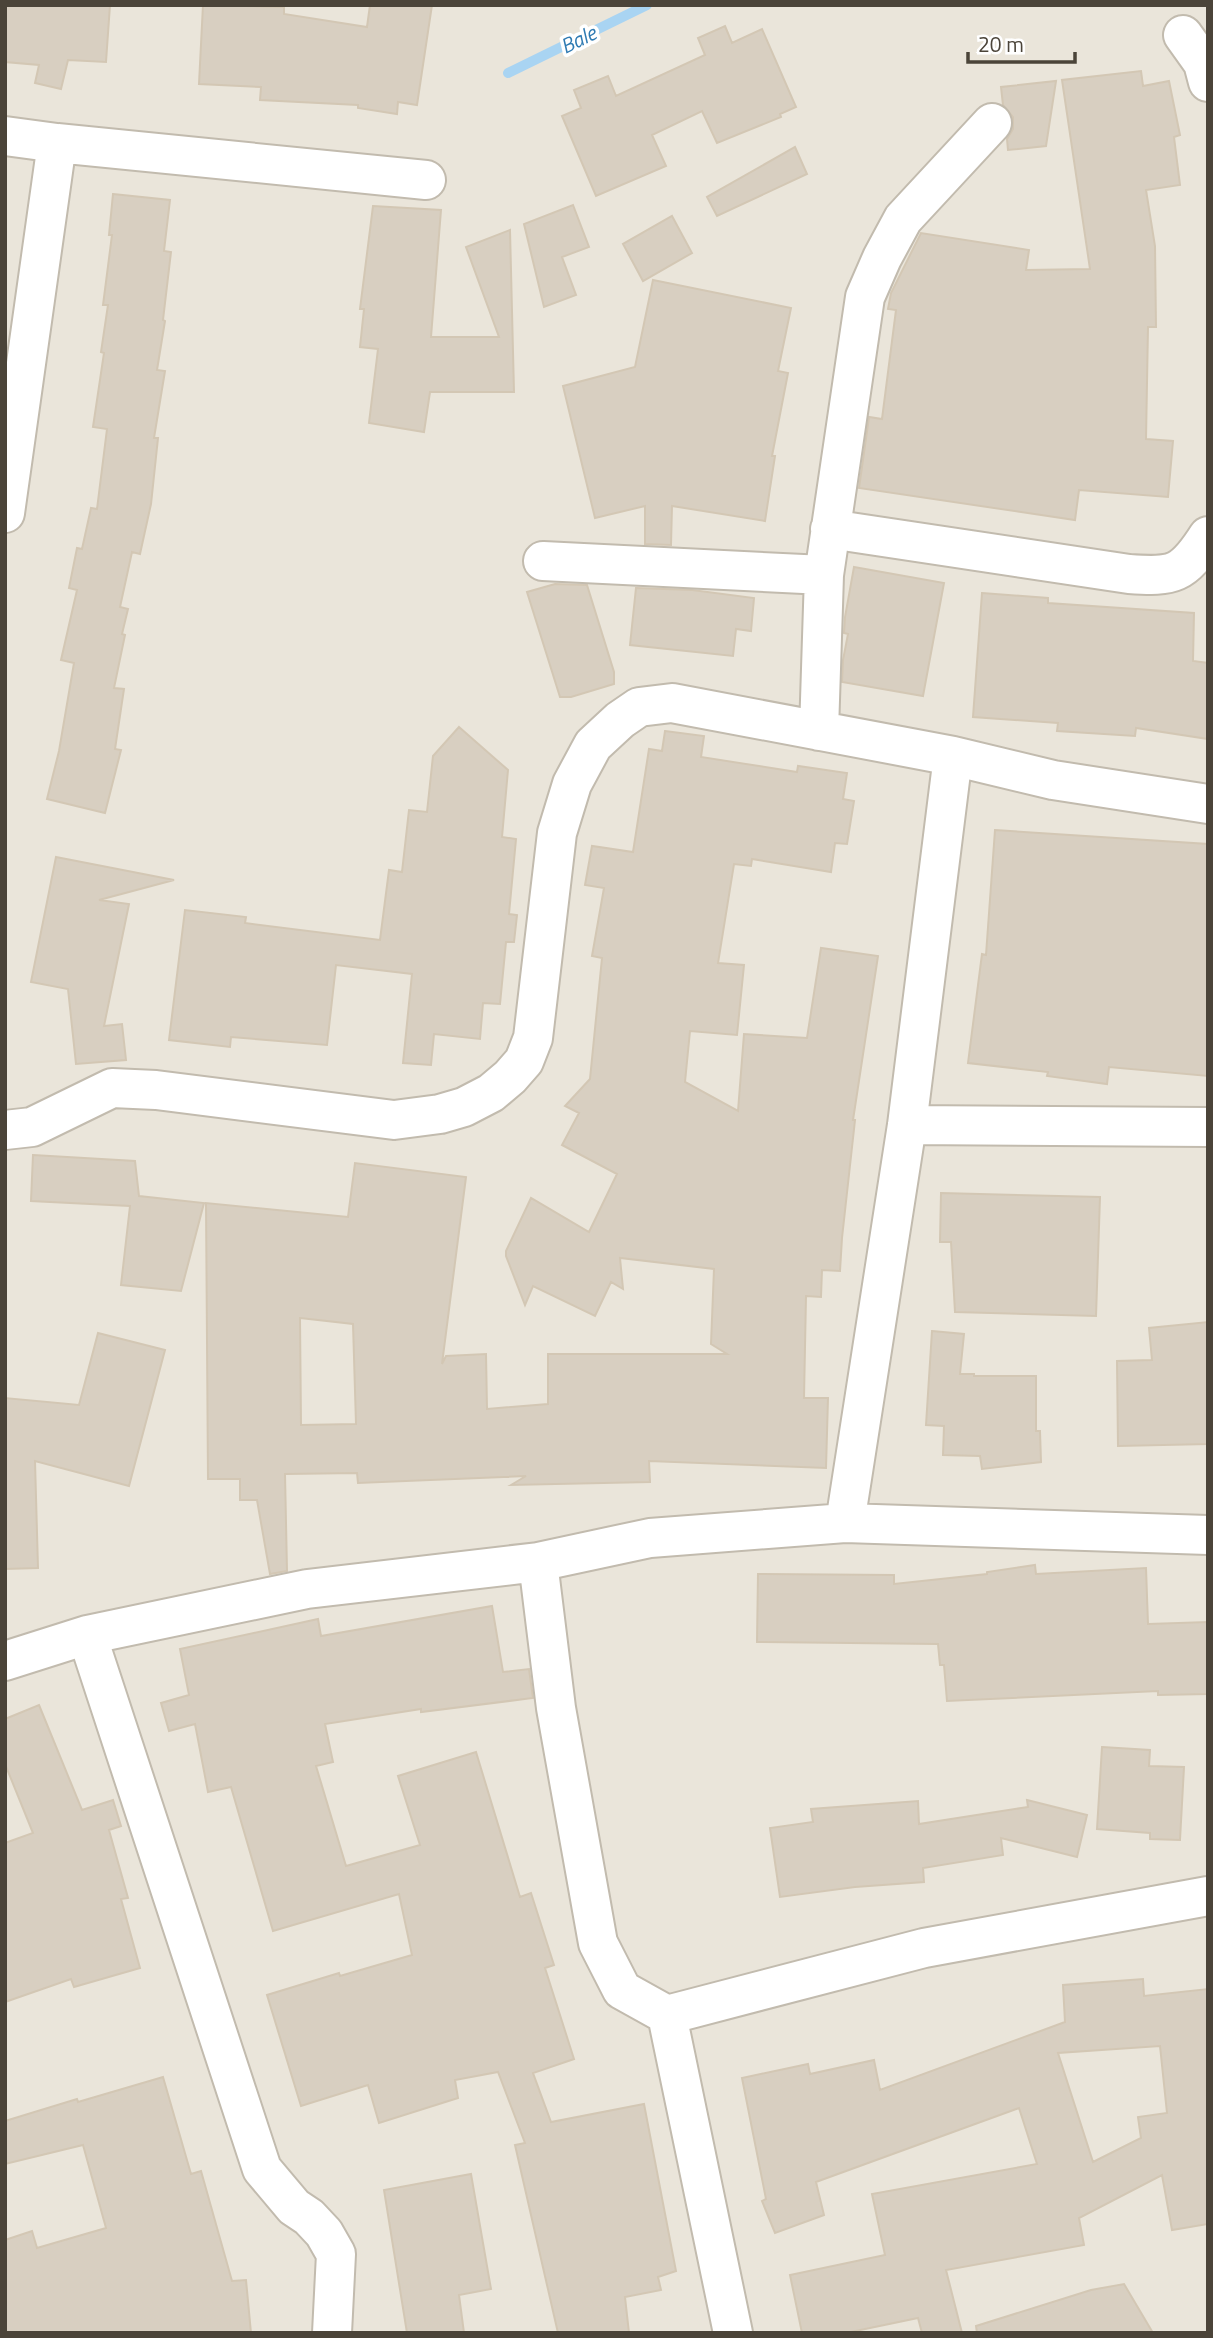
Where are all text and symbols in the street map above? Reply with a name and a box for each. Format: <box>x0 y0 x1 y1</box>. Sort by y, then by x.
water label: Bale <box>554 16 603 61</box>
scale bar <box>968 21 1075 65</box>
text: 20 m <box>978 28 1024 60</box>

